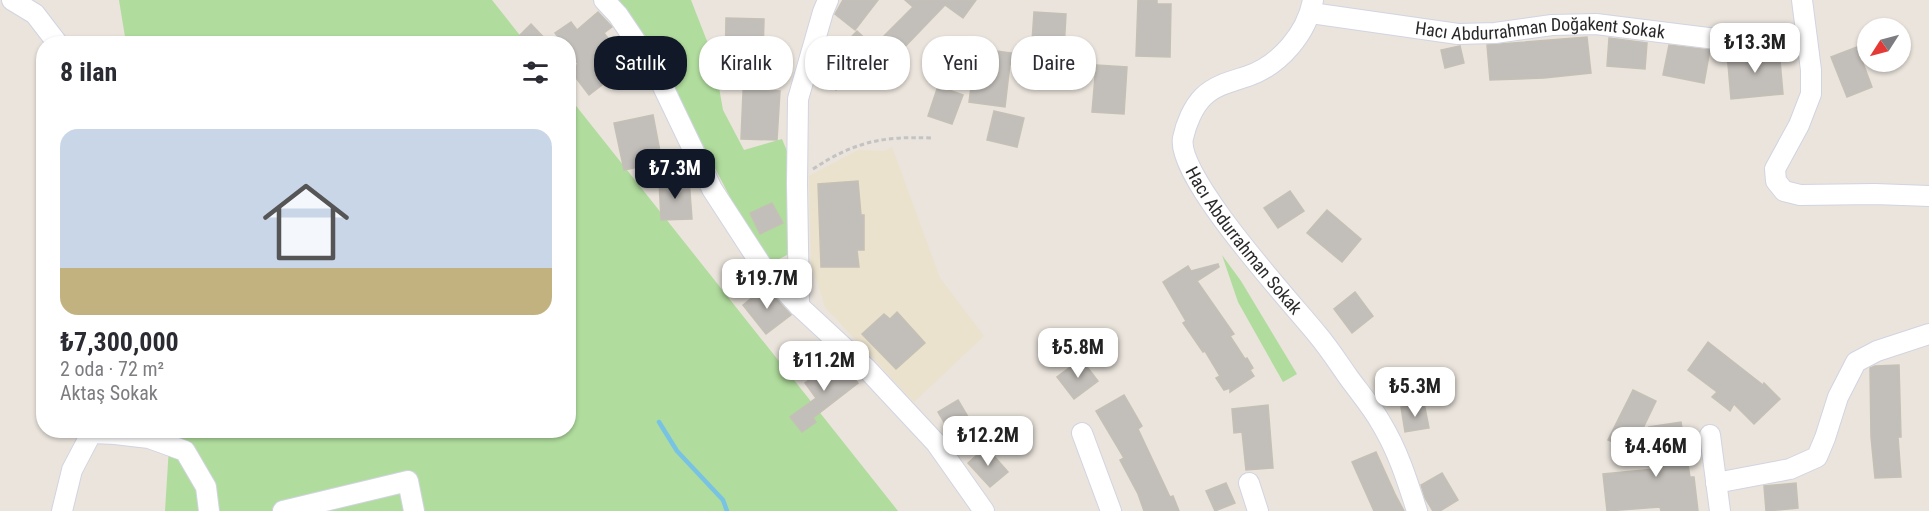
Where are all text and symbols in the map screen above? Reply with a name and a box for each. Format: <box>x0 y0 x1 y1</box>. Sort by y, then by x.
street label: Hacı Abdurrahman Doğakent Sokak <box>1414 13 1666 45</box>
north arrow <box>1857 18 1911 72</box>
map controls <box>1857 18 1911 72</box>
pin: ₺13.3M <box>1706 23 1804 74</box>
text: ₺13.3M <box>1724 30 1786 54</box>
chip: Satılık <box>594 36 687 90</box>
chip: Kiralık <box>699 36 793 90</box>
chip: Filtreler <box>805 36 910 90</box>
chip: Yeni <box>922 36 999 90</box>
chip: Daire <box>1011 36 1096 90</box>
icon: filters <box>519 56 552 89</box>
text: 8 ilan <box>60 57 117 87</box>
pin: ₺7.3M <box>633 149 717 200</box>
text: ₺7.3M <box>649 156 701 180</box>
street label: Hacı Abdurrahman Sokak <box>1182 163 1307 318</box>
icon: home <box>252 168 360 276</box>
pin: ₺19.7M <box>718 259 816 310</box>
text: ₺19.7M <box>736 266 798 290</box>
text: ₺7,300,000 <box>60 327 179 357</box>
pin: ₺5.8M <box>1036 328 1120 379</box>
text: ₺5.8M <box>1052 335 1104 359</box>
pin: ₺11.2M <box>775 341 873 392</box>
text: ₺11.2M <box>793 348 855 372</box>
text: 2 oda · 72 m² <box>60 357 164 381</box>
pin: ₺5.3M <box>1373 367 1457 418</box>
text: ₺5.3M <box>1389 374 1441 398</box>
text: Aktaş Sokak <box>60 381 158 405</box>
pin: ₺12.2M <box>939 416 1037 467</box>
text: ₺12.2M <box>957 423 1019 447</box>
pin: ₺4.46M <box>1607 427 1705 478</box>
text: ₺4.46M <box>1625 434 1687 458</box>

